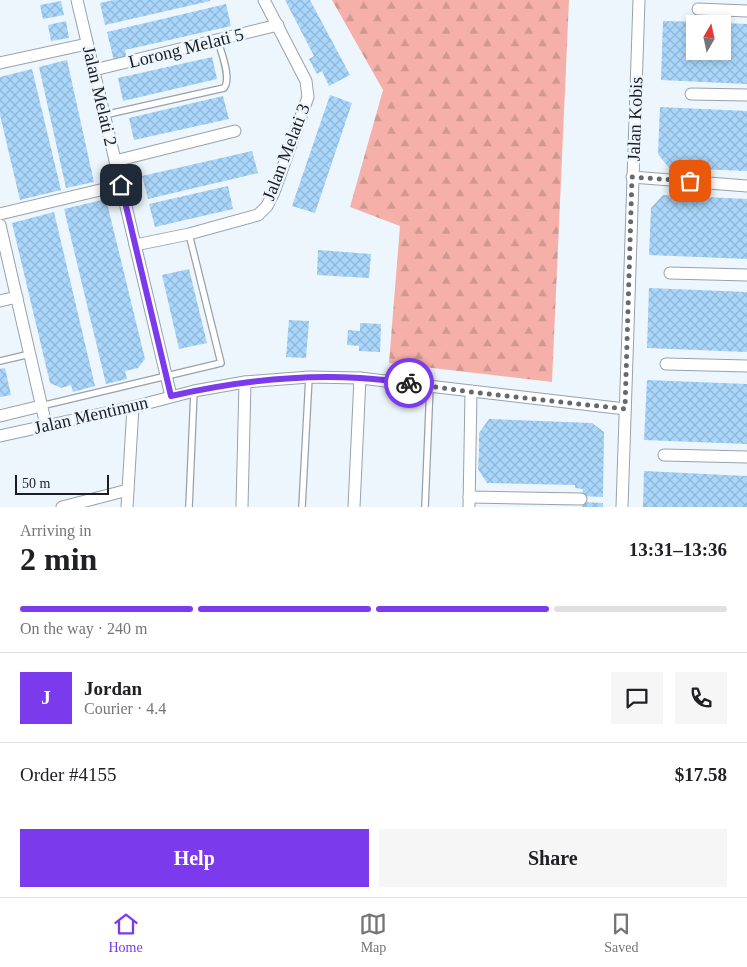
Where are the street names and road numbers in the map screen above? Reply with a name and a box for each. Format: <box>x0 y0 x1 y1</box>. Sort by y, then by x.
street label: Lorong Melati 5 <box>126 24 246 72</box>
street label: Jalan Melati 2 <box>79 44 121 148</box>
street label: Jalan Kobis <box>624 76 646 162</box>
street label: Jalan Melati 3 <box>258 101 314 203</box>
street label: Jalan Mentimun <box>32 392 150 438</box>

